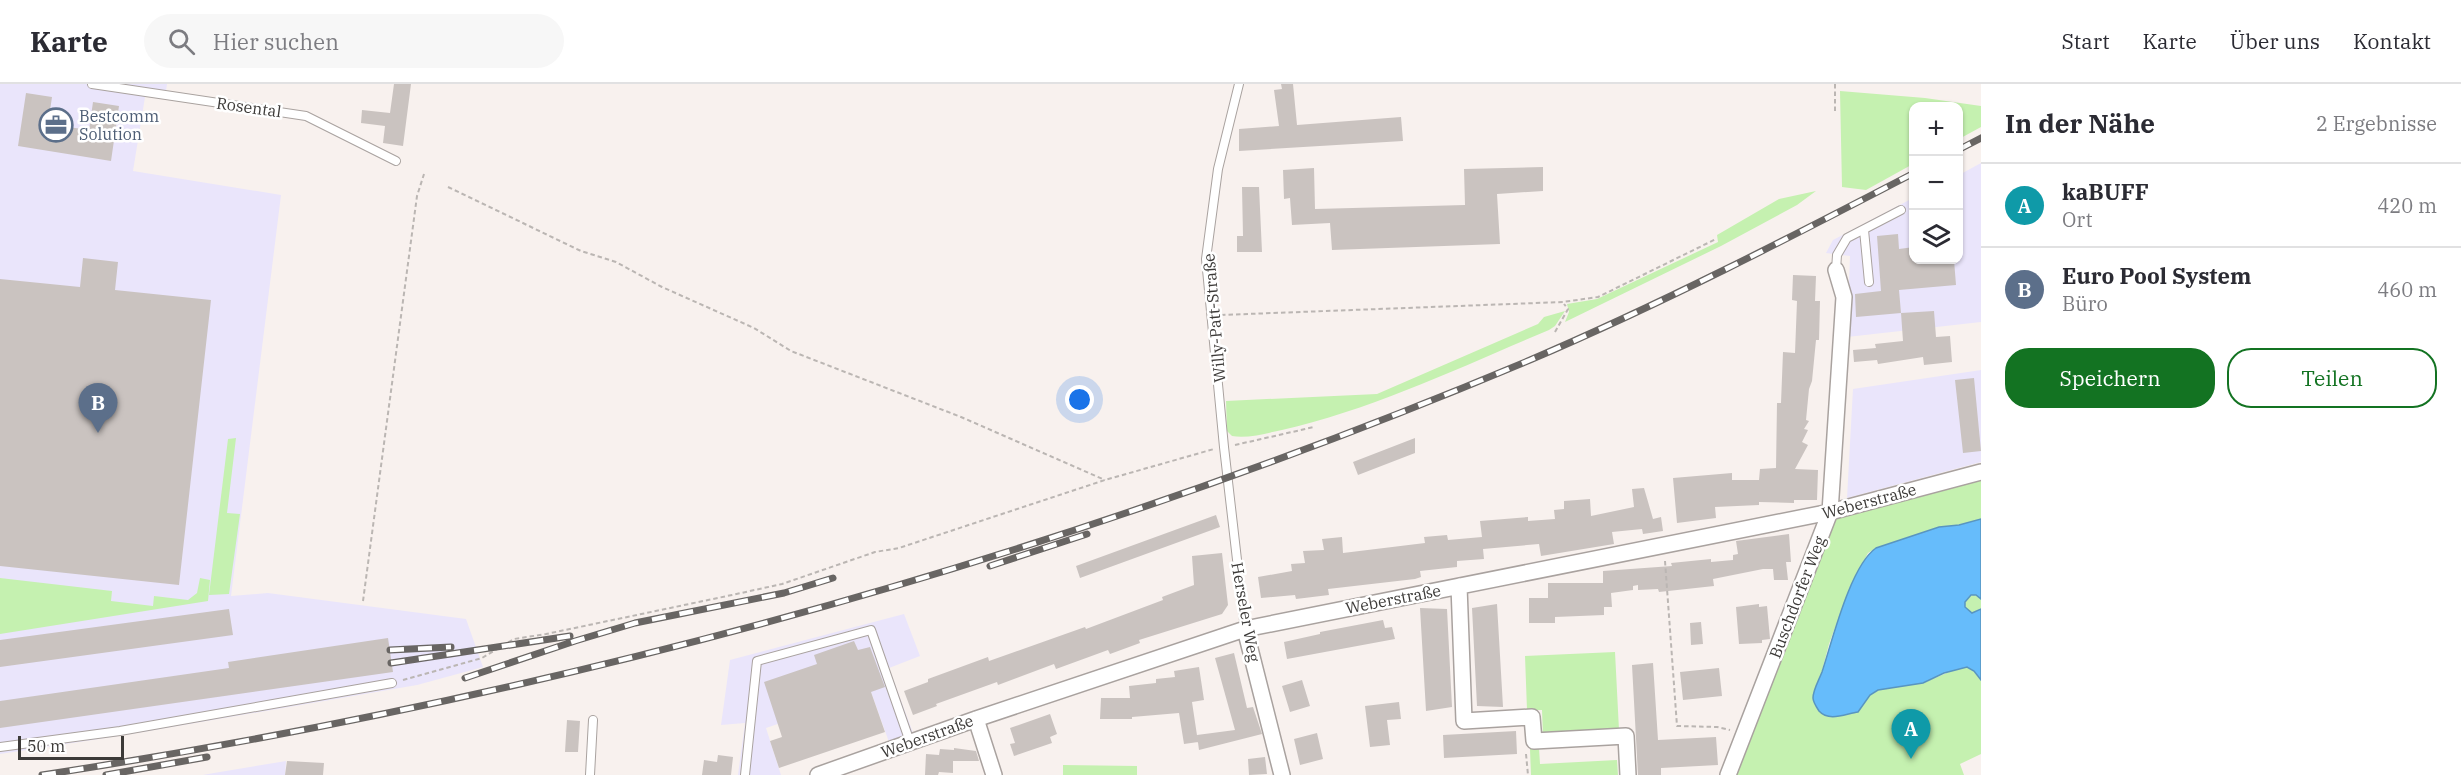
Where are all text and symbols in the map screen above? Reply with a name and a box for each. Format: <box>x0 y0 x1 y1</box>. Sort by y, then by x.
search box <box>144 14 564 68</box>
text: Karte <box>30 23 108 60</box>
icon: search <box>165 25 198 58</box>
text: Hier suchen <box>213 27 339 56</box>
text: Start <box>2061 27 2110 55</box>
text: Karte <box>2143 27 2197 55</box>
text: Über uns <box>2230 27 2320 55</box>
text: Kontakt <box>2353 27 2431 55</box>
street label: Rosental <box>215 93 283 121</box>
map controls <box>1909 102 1963 264</box>
button: + <box>1909 102 1963 156</box>
place label: Bestcomm Solution <box>79 106 159 144</box>
text: In der Nähe <box>2005 106 2155 140</box>
office icon: Bestcomm Solution <box>38 107 74 143</box>
text: 2 Ergebnisse <box>2316 110 2437 137</box>
button: − <box>1909 156 1963 210</box>
text: kaBUFF <box>2062 177 2149 206</box>
text: A <box>2018 192 2031 219</box>
text: 420 m <box>2377 192 2437 219</box>
text: Ort <box>2062 206 2092 233</box>
button: layers <box>1909 210 1963 264</box>
street label: Willy-Patt-Straße <box>1198 253 1230 383</box>
text: Euro Pool System <box>2062 261 2251 290</box>
text: B <box>2017 276 2032 303</box>
text: 460 m <box>2377 276 2437 303</box>
text: Büro <box>2062 290 2108 317</box>
button: Speichern <box>2005 348 2215 408</box>
button: Teilen <box>2227 348 2437 408</box>
pin: B <box>78 384 118 433</box>
your location <box>1065 385 1094 414</box>
street label: Weberstraße <box>1820 479 1918 523</box>
street label: Buschdorfer Weg <box>1764 533 1830 661</box>
street label: Herseler Weg <box>1227 561 1265 664</box>
street label: Weberstraße <box>1344 580 1442 618</box>
street label: Weberstraße <box>878 710 976 762</box>
pin: A <box>1892 710 1930 759</box>
scale bar <box>18 733 124 760</box>
text: 50 m <box>27 736 65 756</box>

